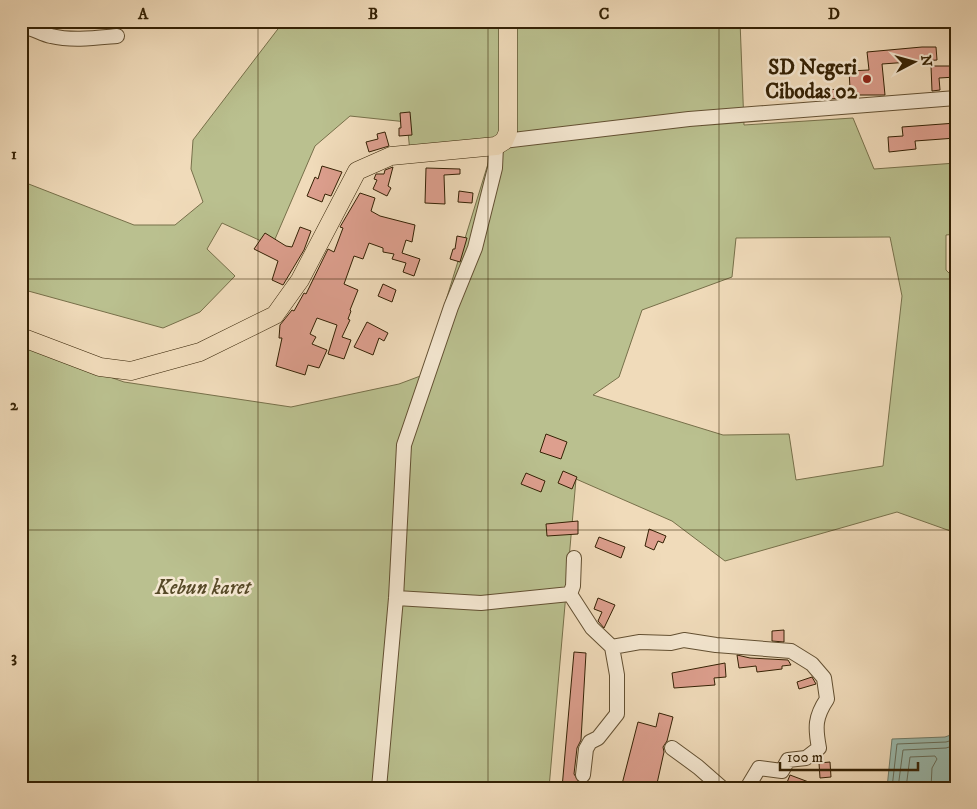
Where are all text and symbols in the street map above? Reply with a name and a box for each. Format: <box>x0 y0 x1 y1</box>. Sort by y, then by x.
text: A <box>137 4 149 24</box>
text: B <box>368 4 378 24</box>
text: C <box>599 4 609 24</box>
text: D <box>828 4 840 24</box>
north arrow <box>890 38 940 88</box>
text: N <box>916 54 936 68</box>
place label: SD Negeri Cibodas 02 <box>765 55 858 105</box>
marker: SD Negeri Cibodas 02 <box>861 73 873 85</box>
text: 1 <box>11 144 17 164</box>
text: 2 <box>10 395 19 415</box>
park label: Kebun karet <box>154 575 252 601</box>
text: 3 <box>11 647 17 667</box>
scale bar <box>780 739 917 771</box>
text: 100 m <box>787 748 823 767</box>

